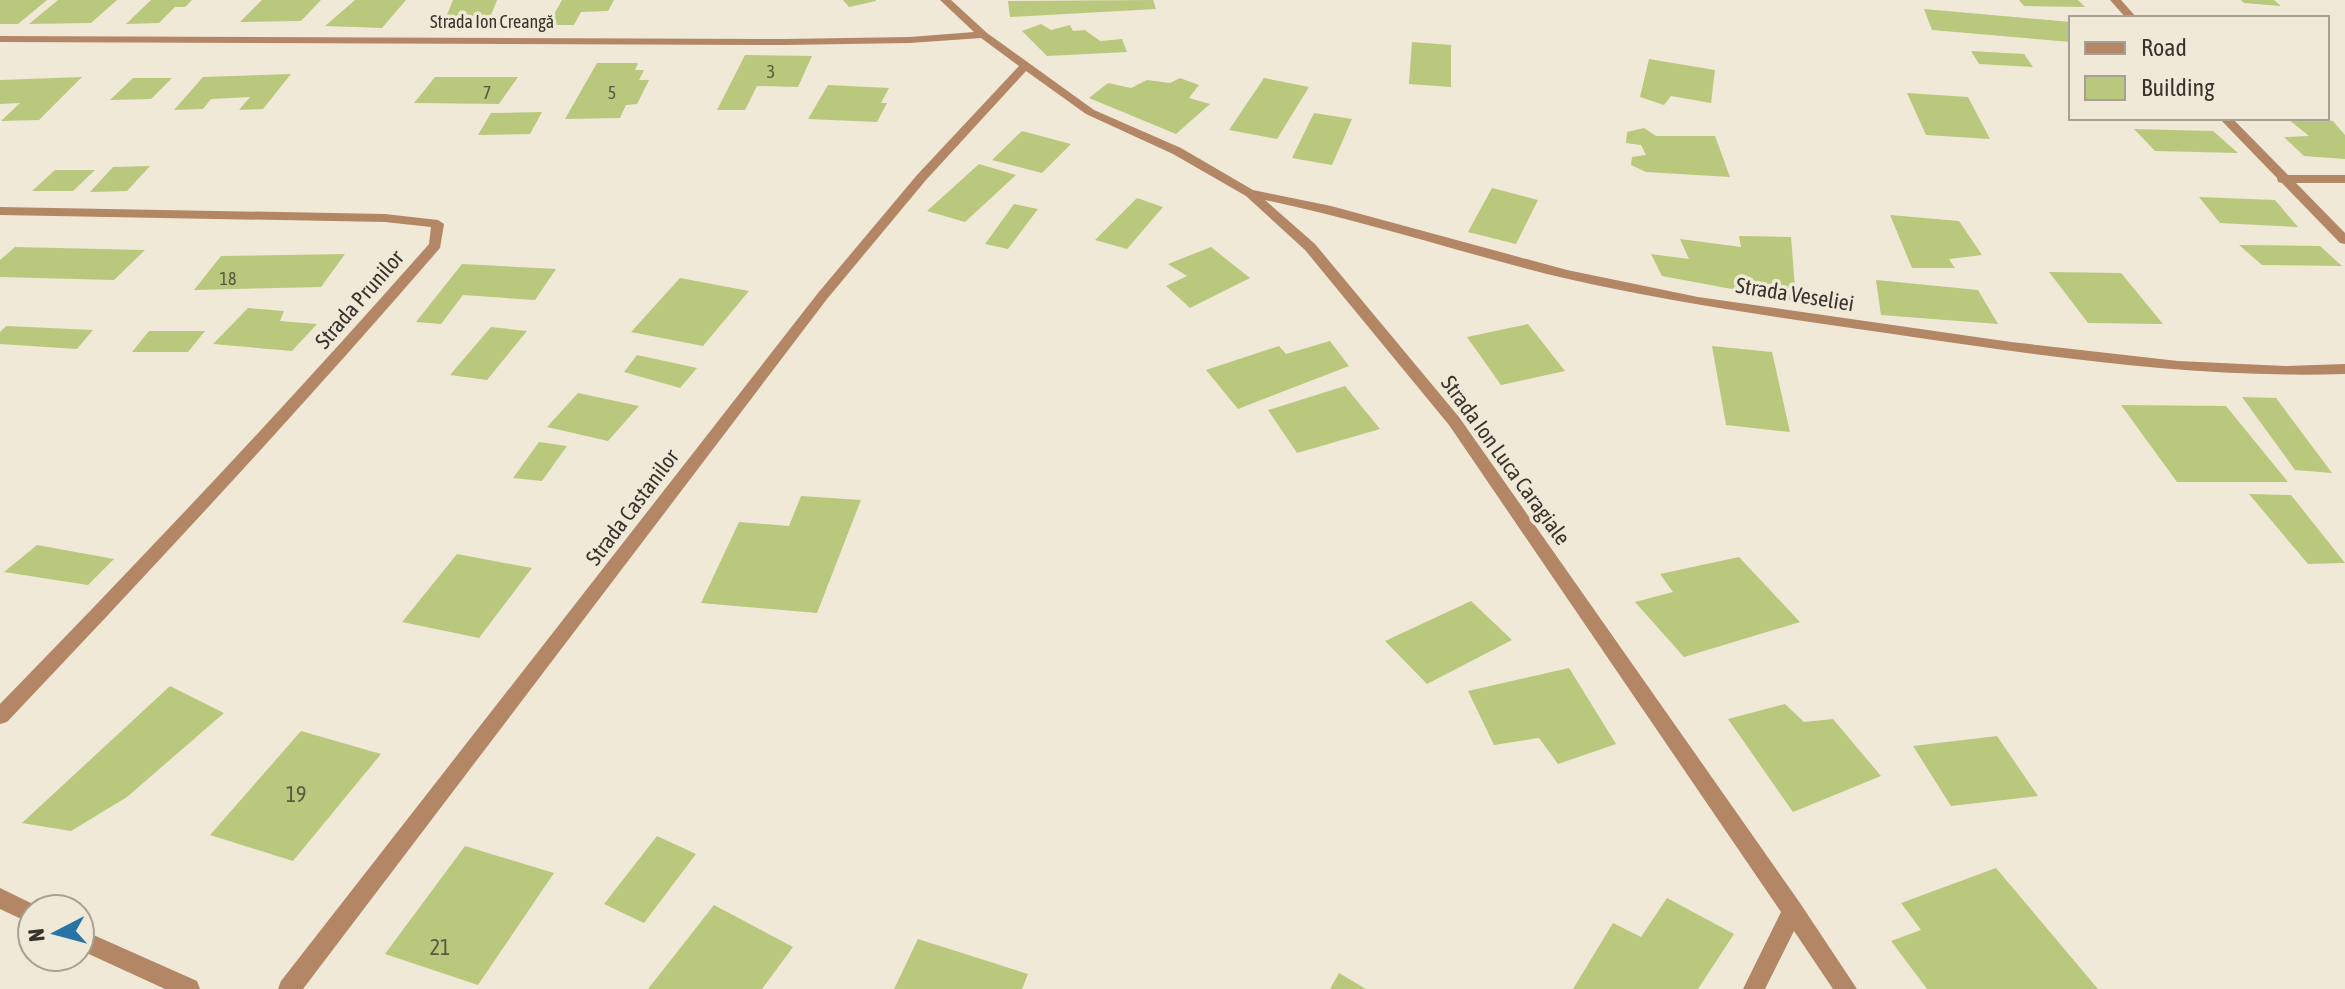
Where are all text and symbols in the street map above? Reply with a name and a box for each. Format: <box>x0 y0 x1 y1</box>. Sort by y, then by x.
street label: Strada Ion Creangă <box>430 11 554 32</box>
legend <box>2069 16 2329 120</box>
text: Road <box>2141 34 2187 61</box>
house number: 3 <box>767 61 775 82</box>
text: Building <box>2141 74 2215 101</box>
house number: 7 <box>483 82 491 103</box>
house number: 5 <box>608 82 616 103</box>
street label: Strada Prunilor <box>309 244 409 353</box>
house number: 18 <box>220 268 236 289</box>
street label: Strada Veseliei <box>1734 272 1856 316</box>
street label: Strada Ion Luca Caragiale <box>1436 370 1576 550</box>
street label: Strada Castanilor <box>580 444 684 570</box>
house number: 19 <box>286 781 306 807</box>
north arrow <box>16 893 96 973</box>
text: N <box>23 927 50 943</box>
house number: 21 <box>430 934 450 960</box>

